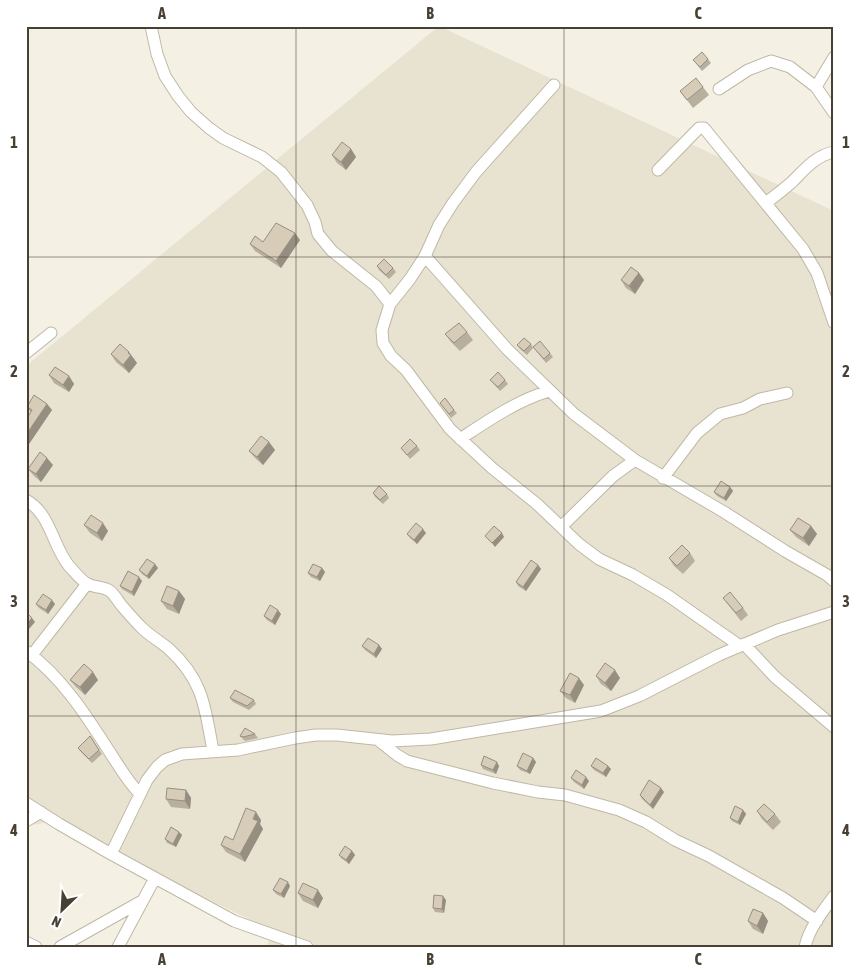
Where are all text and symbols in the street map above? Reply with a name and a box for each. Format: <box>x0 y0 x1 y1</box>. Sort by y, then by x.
text: A <box>157 4 166 22</box>
text: B <box>426 4 434 22</box>
text: C <box>694 4 702 22</box>
text: 1 <box>10 133 18 151</box>
text: 1 <box>842 133 850 151</box>
text: 2 <box>10 362 18 380</box>
text: 2 <box>842 362 850 380</box>
text: 3 <box>10 592 18 610</box>
text: 3 <box>842 592 850 610</box>
text: 4 <box>9 821 18 839</box>
text: 4 <box>841 821 850 839</box>
north arrow <box>38 886 88 936</box>
text: N <box>49 913 64 931</box>
text: A <box>157 950 166 968</box>
text: B <box>426 950 434 968</box>
text: C <box>694 950 702 968</box>

